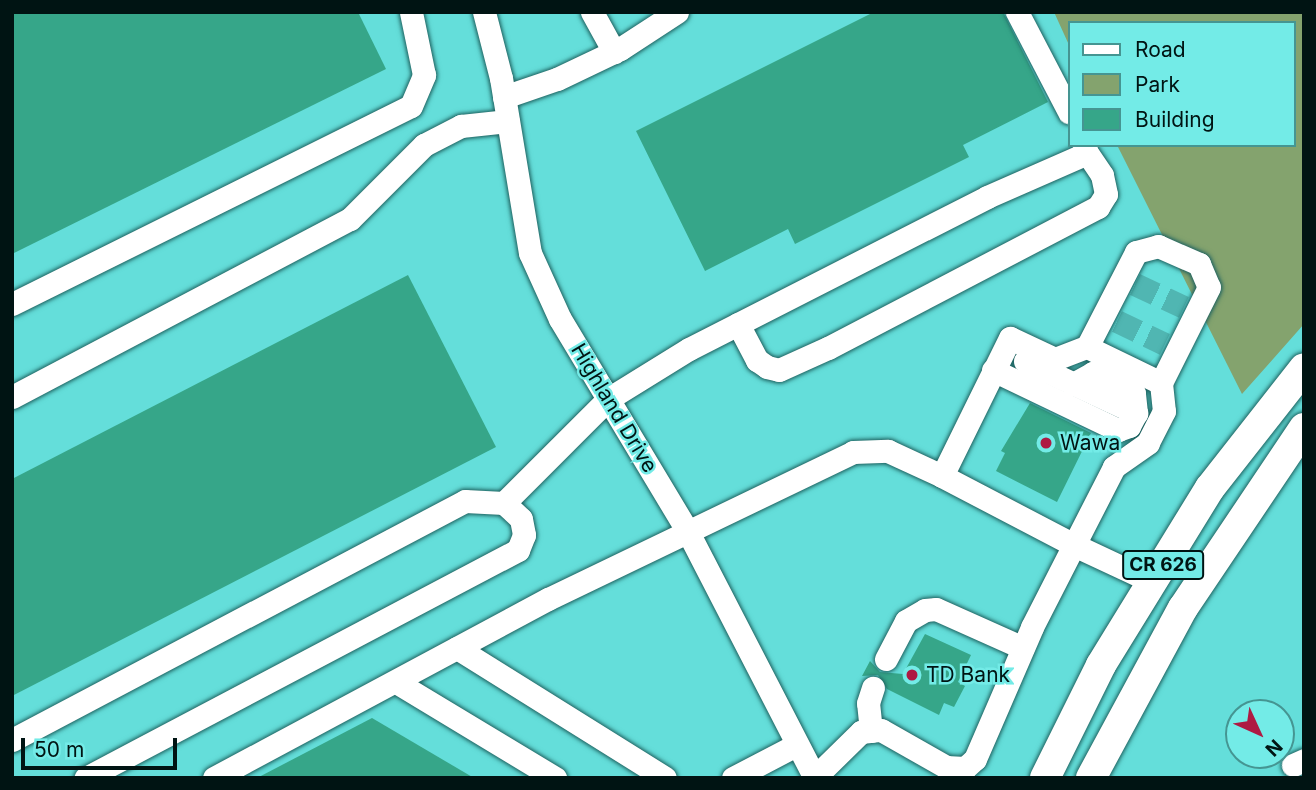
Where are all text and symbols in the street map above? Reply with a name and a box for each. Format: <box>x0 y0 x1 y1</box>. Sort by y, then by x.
legend <box>1068 21 1295 147</box>
text: Road <box>1135 37 1186 62</box>
text: Park <box>1135 72 1180 97</box>
text: Building <box>1135 107 1215 132</box>
street label: Highland Drive <box>566 339 662 477</box>
place label: Wawa <box>1060 430 1120 456</box>
marker: Wawa <box>1038 435 1054 451</box>
road number: CR 626 <box>1121 550 1205 580</box>
place label: TD Bank <box>926 662 1010 688</box>
marker: TD Bank <box>904 667 920 683</box>
north arrow <box>1225 699 1295 769</box>
scale bar <box>24 724 180 768</box>
text: N <box>1261 735 1287 761</box>
text: 50 m <box>34 737 84 762</box>

